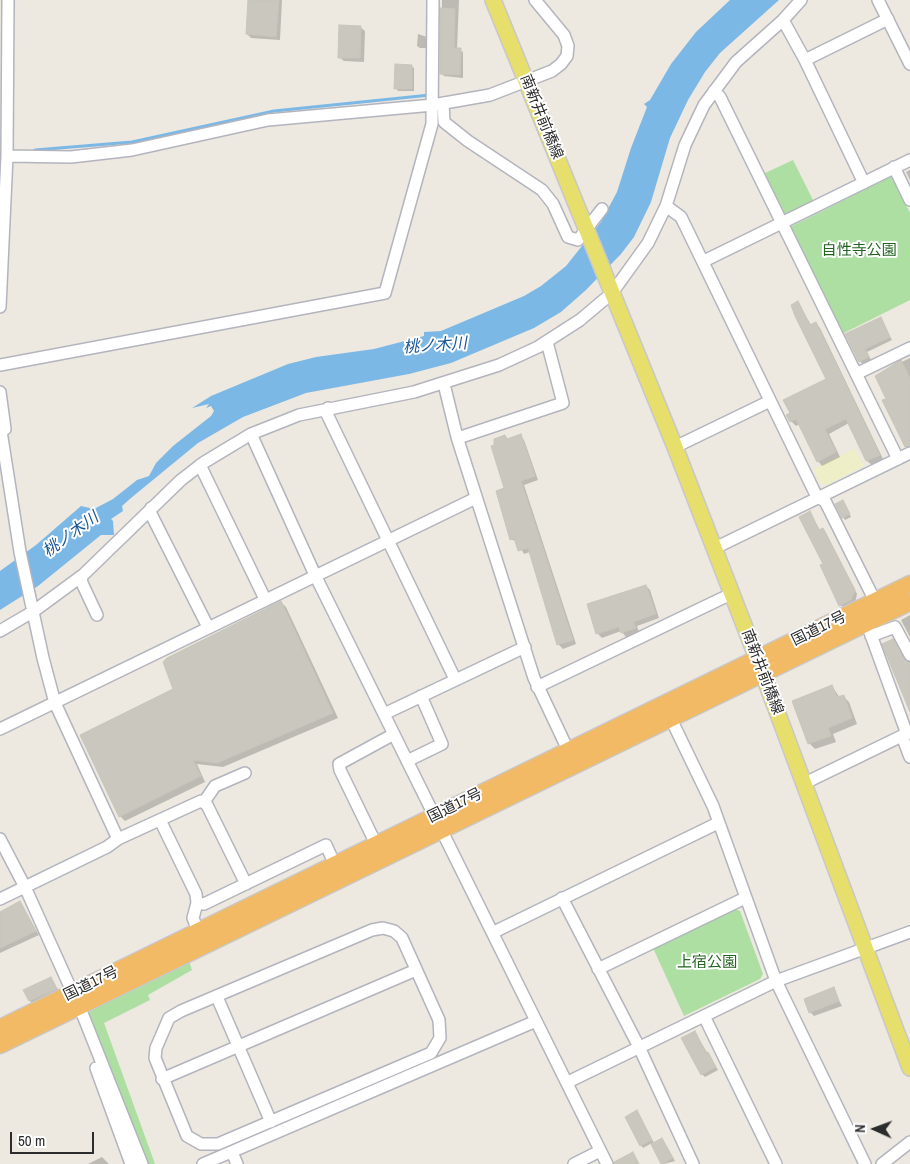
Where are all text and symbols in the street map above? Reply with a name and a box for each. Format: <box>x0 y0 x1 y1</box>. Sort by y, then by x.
street label: 南新井前橋線 <box>516 72 566 162</box>
park label: 自性寺公園 <box>822 242 896 260</box>
water label: 桃ノ木川 <box>402 334 468 358</box>
water label: 桃ノ木川 <box>39 508 103 562</box>
street label: 国道17号 <box>789 608 849 650</box>
street label: 南新井前橋線 <box>737 627 787 717</box>
street label: 国道17号 <box>425 785 485 827</box>
park label: 上宿公園 <box>677 954 737 972</box>
street label: 国道17号 <box>61 963 121 1005</box>
north arrow <box>850 1104 900 1154</box>
scale bar <box>12 1122 96 1154</box>
text: N <box>851 1124 869 1133</box>
text: 50 m <box>18 1130 45 1151</box>

